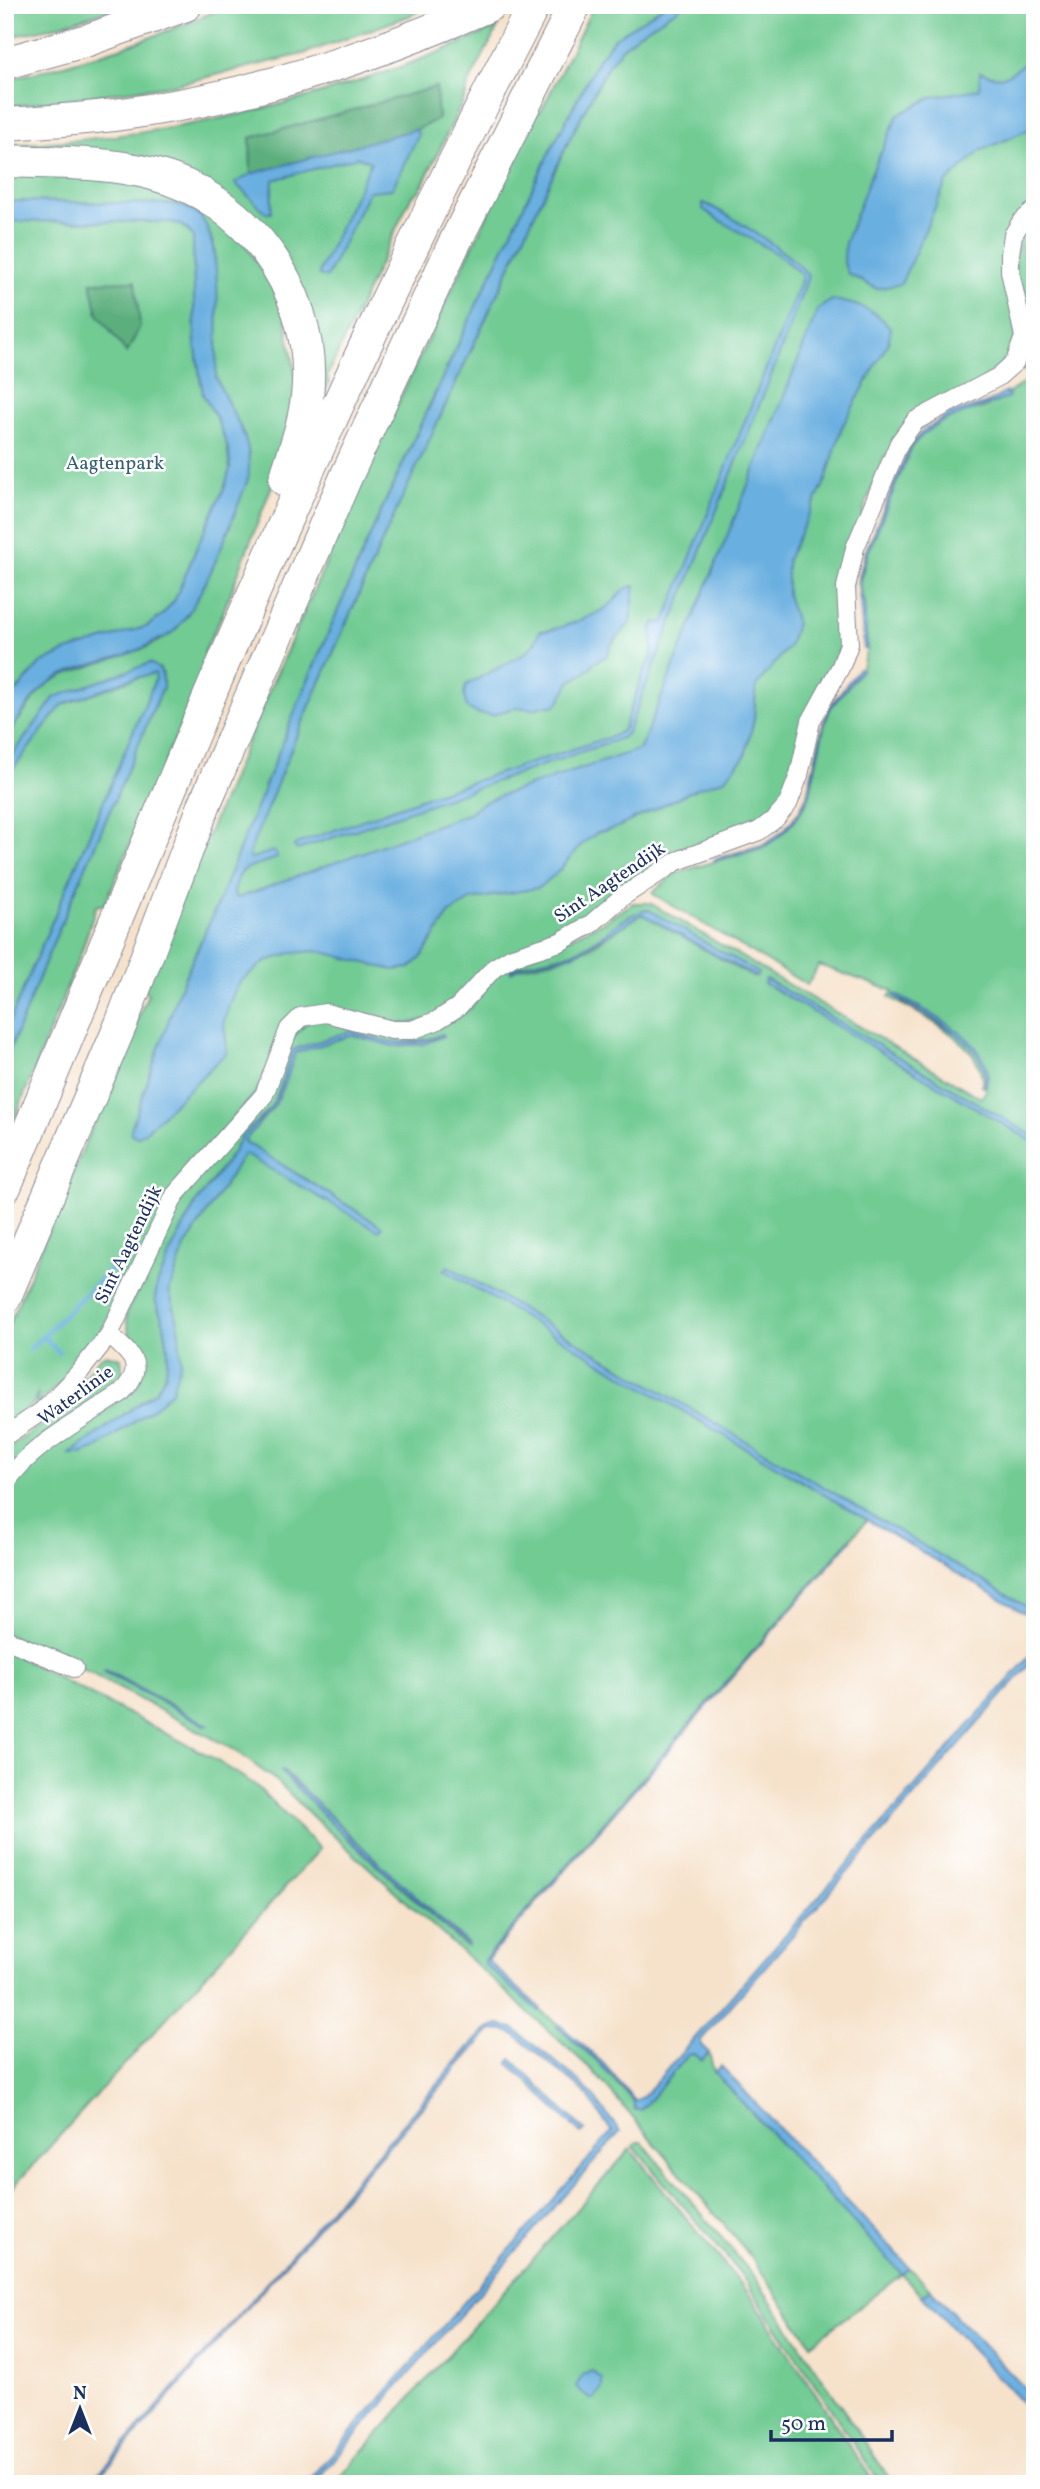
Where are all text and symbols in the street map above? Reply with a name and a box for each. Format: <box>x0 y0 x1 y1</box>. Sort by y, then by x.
park label: Aagtenpark <box>66 451 164 477</box>
street label: Sint Aagtendijk <box>549 836 671 930</box>
street label: Sint Aagtendijk <box>89 1181 169 1309</box>
street label: Waterlinie <box>33 1360 119 1432</box>
north arrow <box>46 2374 116 2444</box>
text: N <box>73 2381 87 2407</box>
scale bar <box>771 2398 891 2442</box>
text: 50 m <box>781 2410 826 2439</box>

